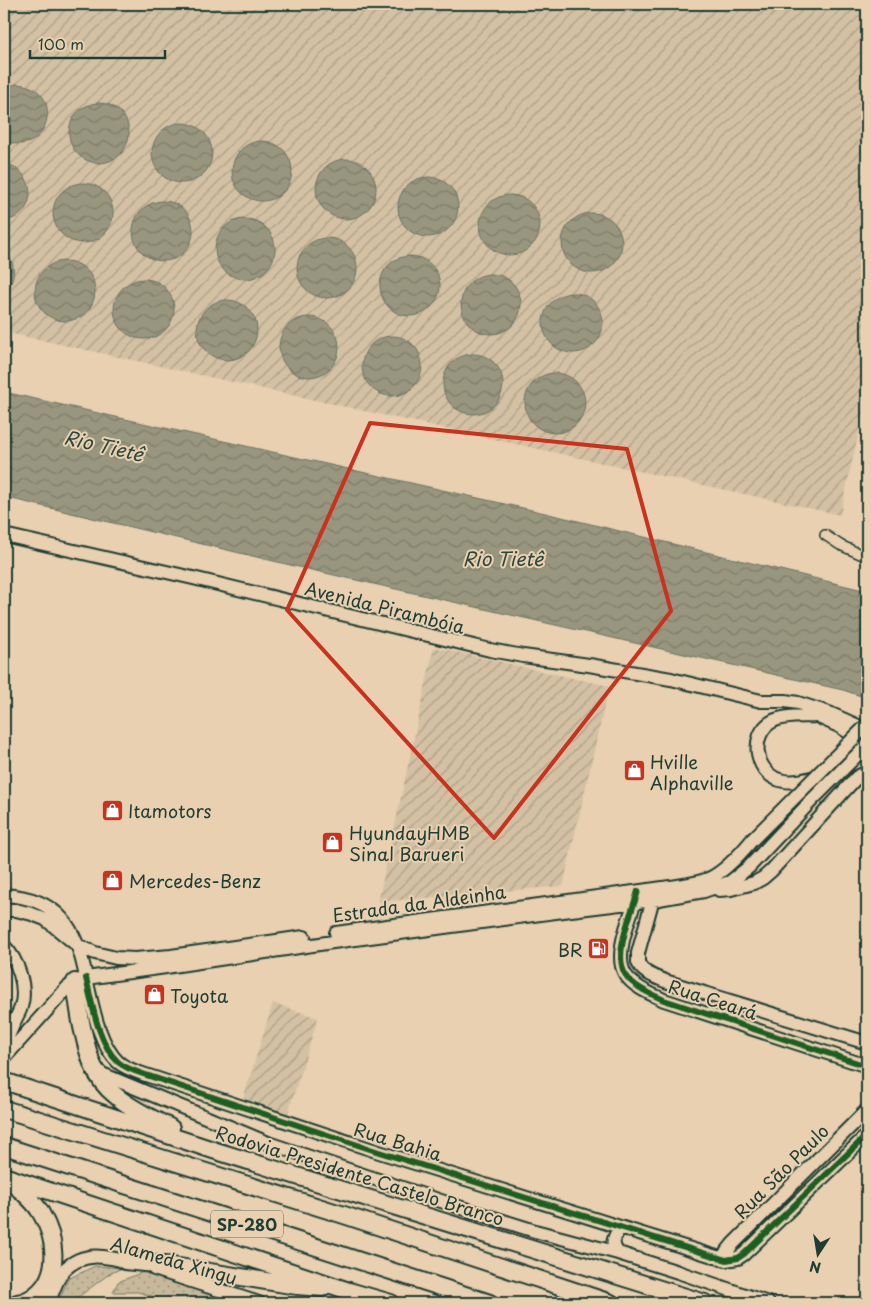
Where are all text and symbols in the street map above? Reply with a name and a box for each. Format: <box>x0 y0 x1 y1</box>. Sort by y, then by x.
scale bar <box>30 28 165 60</box>
text: 100 m <box>38 32 84 55</box>
water label: Rio Tietê <box>62 422 148 468</box>
water label: Rio Tietê <box>463 544 545 572</box>
street label: Avenida Pirambóia <box>302 574 468 640</box>
place label: Hville Alphaville <box>650 748 734 796</box>
shop icon: Hville Alphaville <box>622 759 646 783</box>
place label: Itamotors <box>128 797 212 824</box>
shop icon: Itamotors <box>100 798 124 822</box>
place label: HyundayHMB Sinal Barueri <box>349 819 470 867</box>
shop icon: HyundayHMB Sinal Barueri <box>321 830 345 854</box>
place label: Mercedes-Benz <box>129 867 261 894</box>
shop icon: Mercedes-Benz <box>101 868 125 892</box>
street label: Estrada da Aldeinha <box>330 877 508 929</box>
place label: BR <box>558 936 583 963</box>
fuel station icon: BR <box>587 937 611 961</box>
street label: Rua Ceará <box>665 972 762 1026</box>
place label: Toyota <box>170 982 229 1009</box>
shop icon: Toyota <box>142 983 166 1007</box>
street label: Rua Bahia <box>351 1115 445 1167</box>
street label: Rodovia Presidente Castelo Branco <box>213 1118 507 1232</box>
street label: Rua São Paulo <box>728 1118 834 1224</box>
road number: SP-280 <box>211 1210 283 1238</box>
street label: Alameda Xingu <box>108 1229 240 1291</box>
north arrow <box>794 1230 844 1280</box>
text: N <box>808 1256 823 1279</box>

